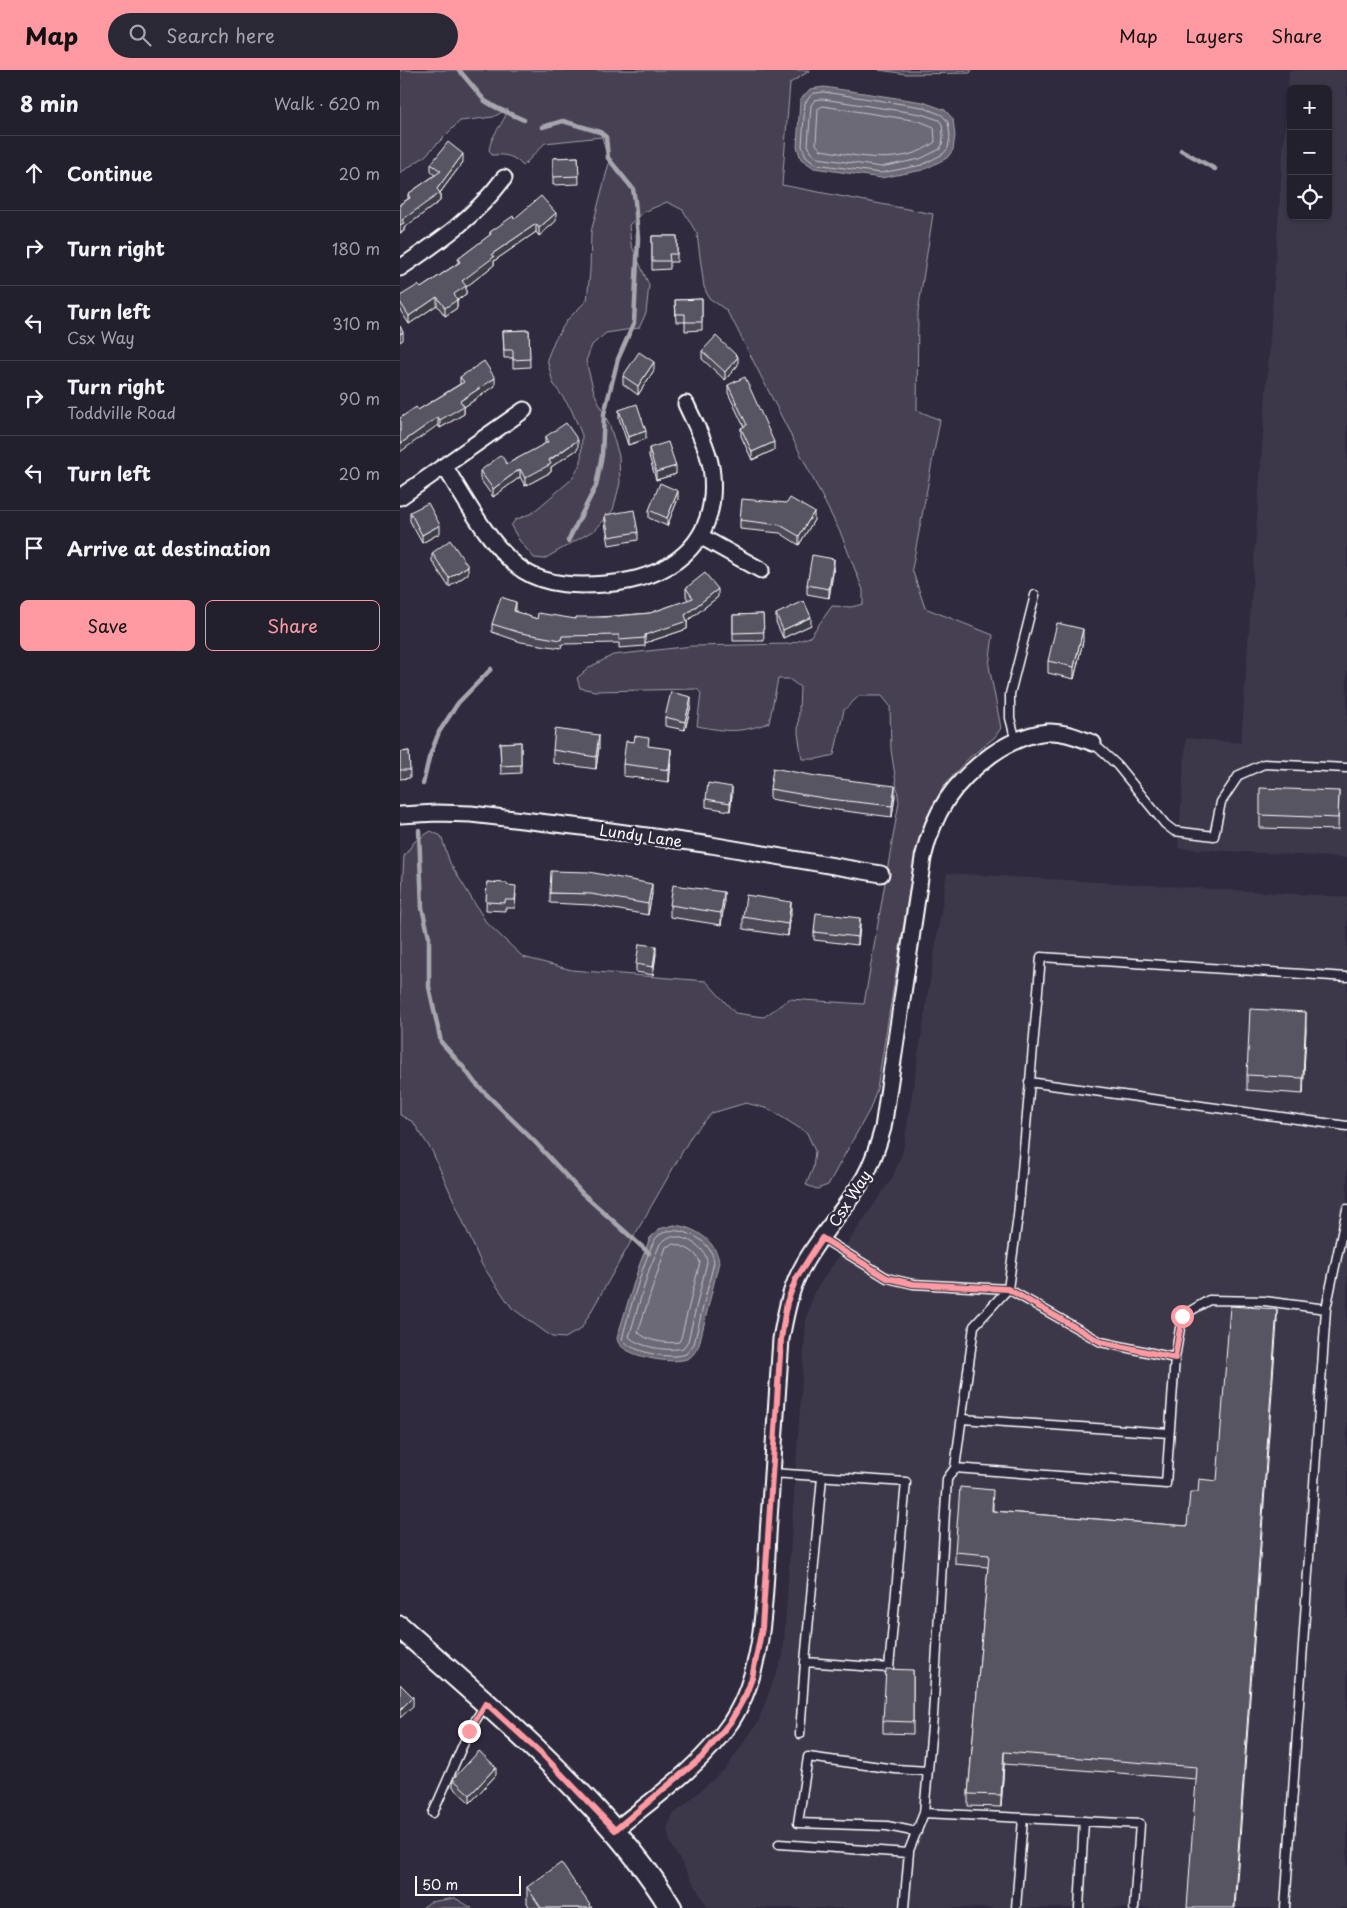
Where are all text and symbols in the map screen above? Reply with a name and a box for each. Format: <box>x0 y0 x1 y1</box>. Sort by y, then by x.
search box <box>108 13 458 58</box>
text: Map <box>25 17 78 53</box>
icon: search <box>126 21 154 49</box>
text: Search here <box>166 21 275 49</box>
text: Map <box>1119 22 1158 49</box>
text: Layers <box>1186 22 1243 49</box>
text: Share <box>1271 22 1322 49</box>
map controls <box>1287 85 1332 220</box>
button: + <box>1287 85 1332 130</box>
text: 8 min <box>20 87 79 119</box>
text: Walk · 620 m <box>274 91 380 115</box>
button: − <box>1287 130 1332 175</box>
icon: ahead <box>20 159 48 187</box>
text: Continue <box>67 159 153 187</box>
text: 20 m <box>339 161 380 185</box>
button: locate <box>1287 175 1332 220</box>
icon: right <box>20 234 48 262</box>
text: Turn right <box>67 234 165 262</box>
text: 180 m <box>332 236 380 260</box>
text: Turn left <box>67 297 151 325</box>
icon: left <box>20 309 48 337</box>
text: 310 m <box>332 311 380 335</box>
text: Csx Way <box>67 325 135 349</box>
text: Turn right <box>67 372 165 400</box>
icon: right <box>20 384 48 412</box>
text: 90 m <box>339 386 380 410</box>
text: Toddville Road <box>67 400 176 424</box>
icon: left <box>20 459 48 487</box>
text: Turn left <box>67 459 151 487</box>
text: 20 m <box>339 461 380 485</box>
icon: arrive <box>20 534 48 562</box>
text: Arrive at destination <box>67 534 271 562</box>
button: Save <box>20 600 195 651</box>
button: Share <box>205 600 380 651</box>
street label: Lundy Lane <box>598 818 684 852</box>
street label: Csx Way <box>822 1165 876 1231</box>
route start <box>1171 1305 1194 1328</box>
route end <box>458 1720 481 1743</box>
scale bar <box>415 1873 521 1896</box>
text: 50 m <box>422 1874 458 1895</box>

